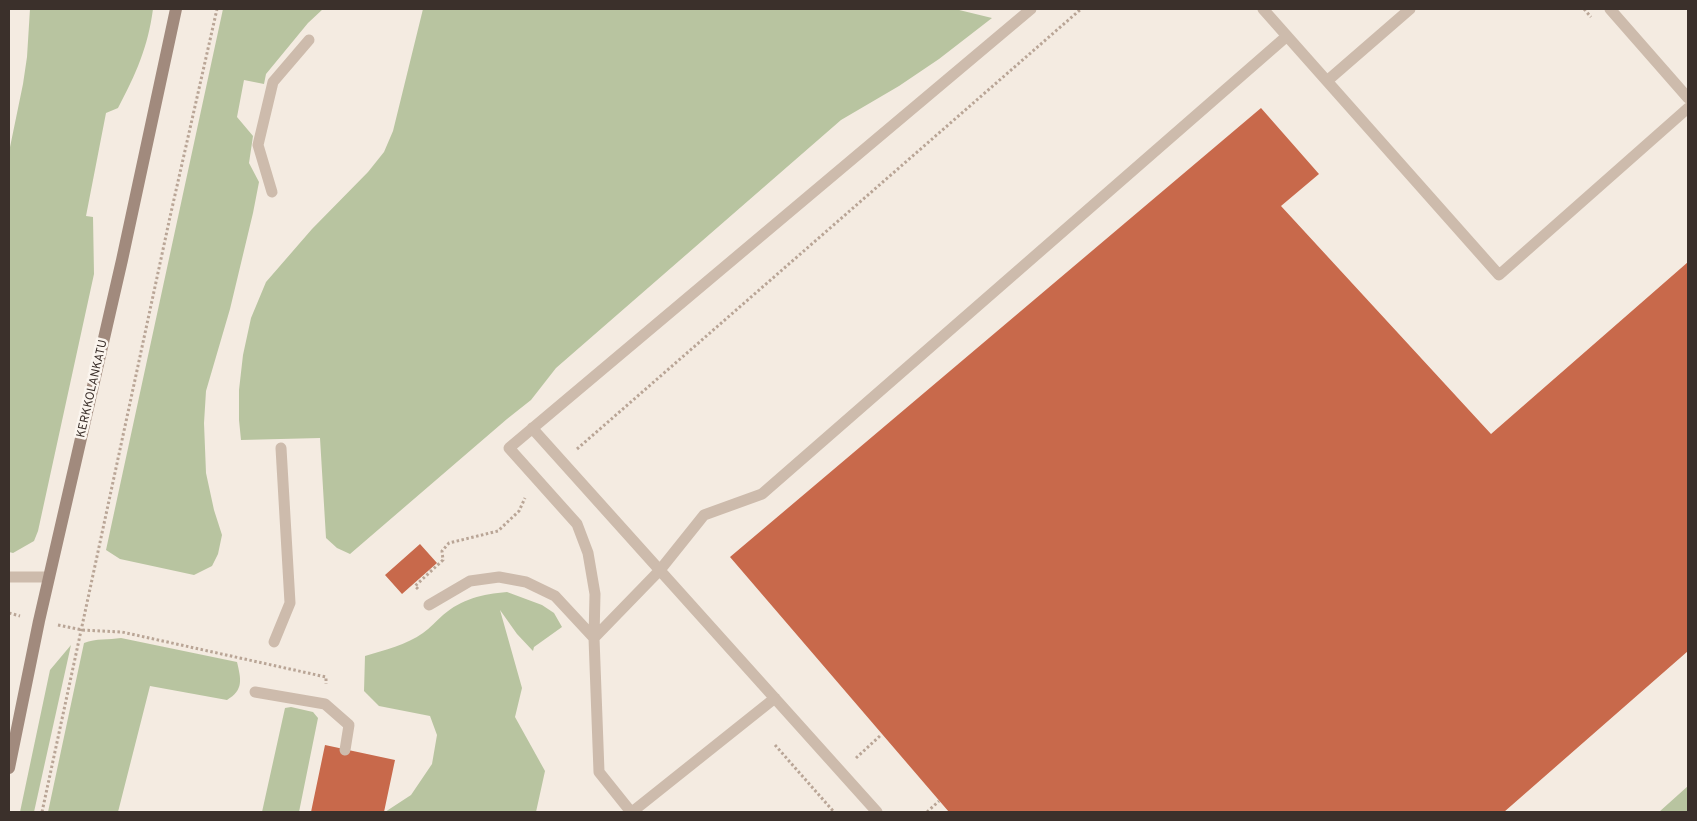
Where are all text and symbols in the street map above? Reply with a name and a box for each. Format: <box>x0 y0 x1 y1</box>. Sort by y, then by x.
street label: KERKKOLANKATU <box>75 339 111 439</box>

